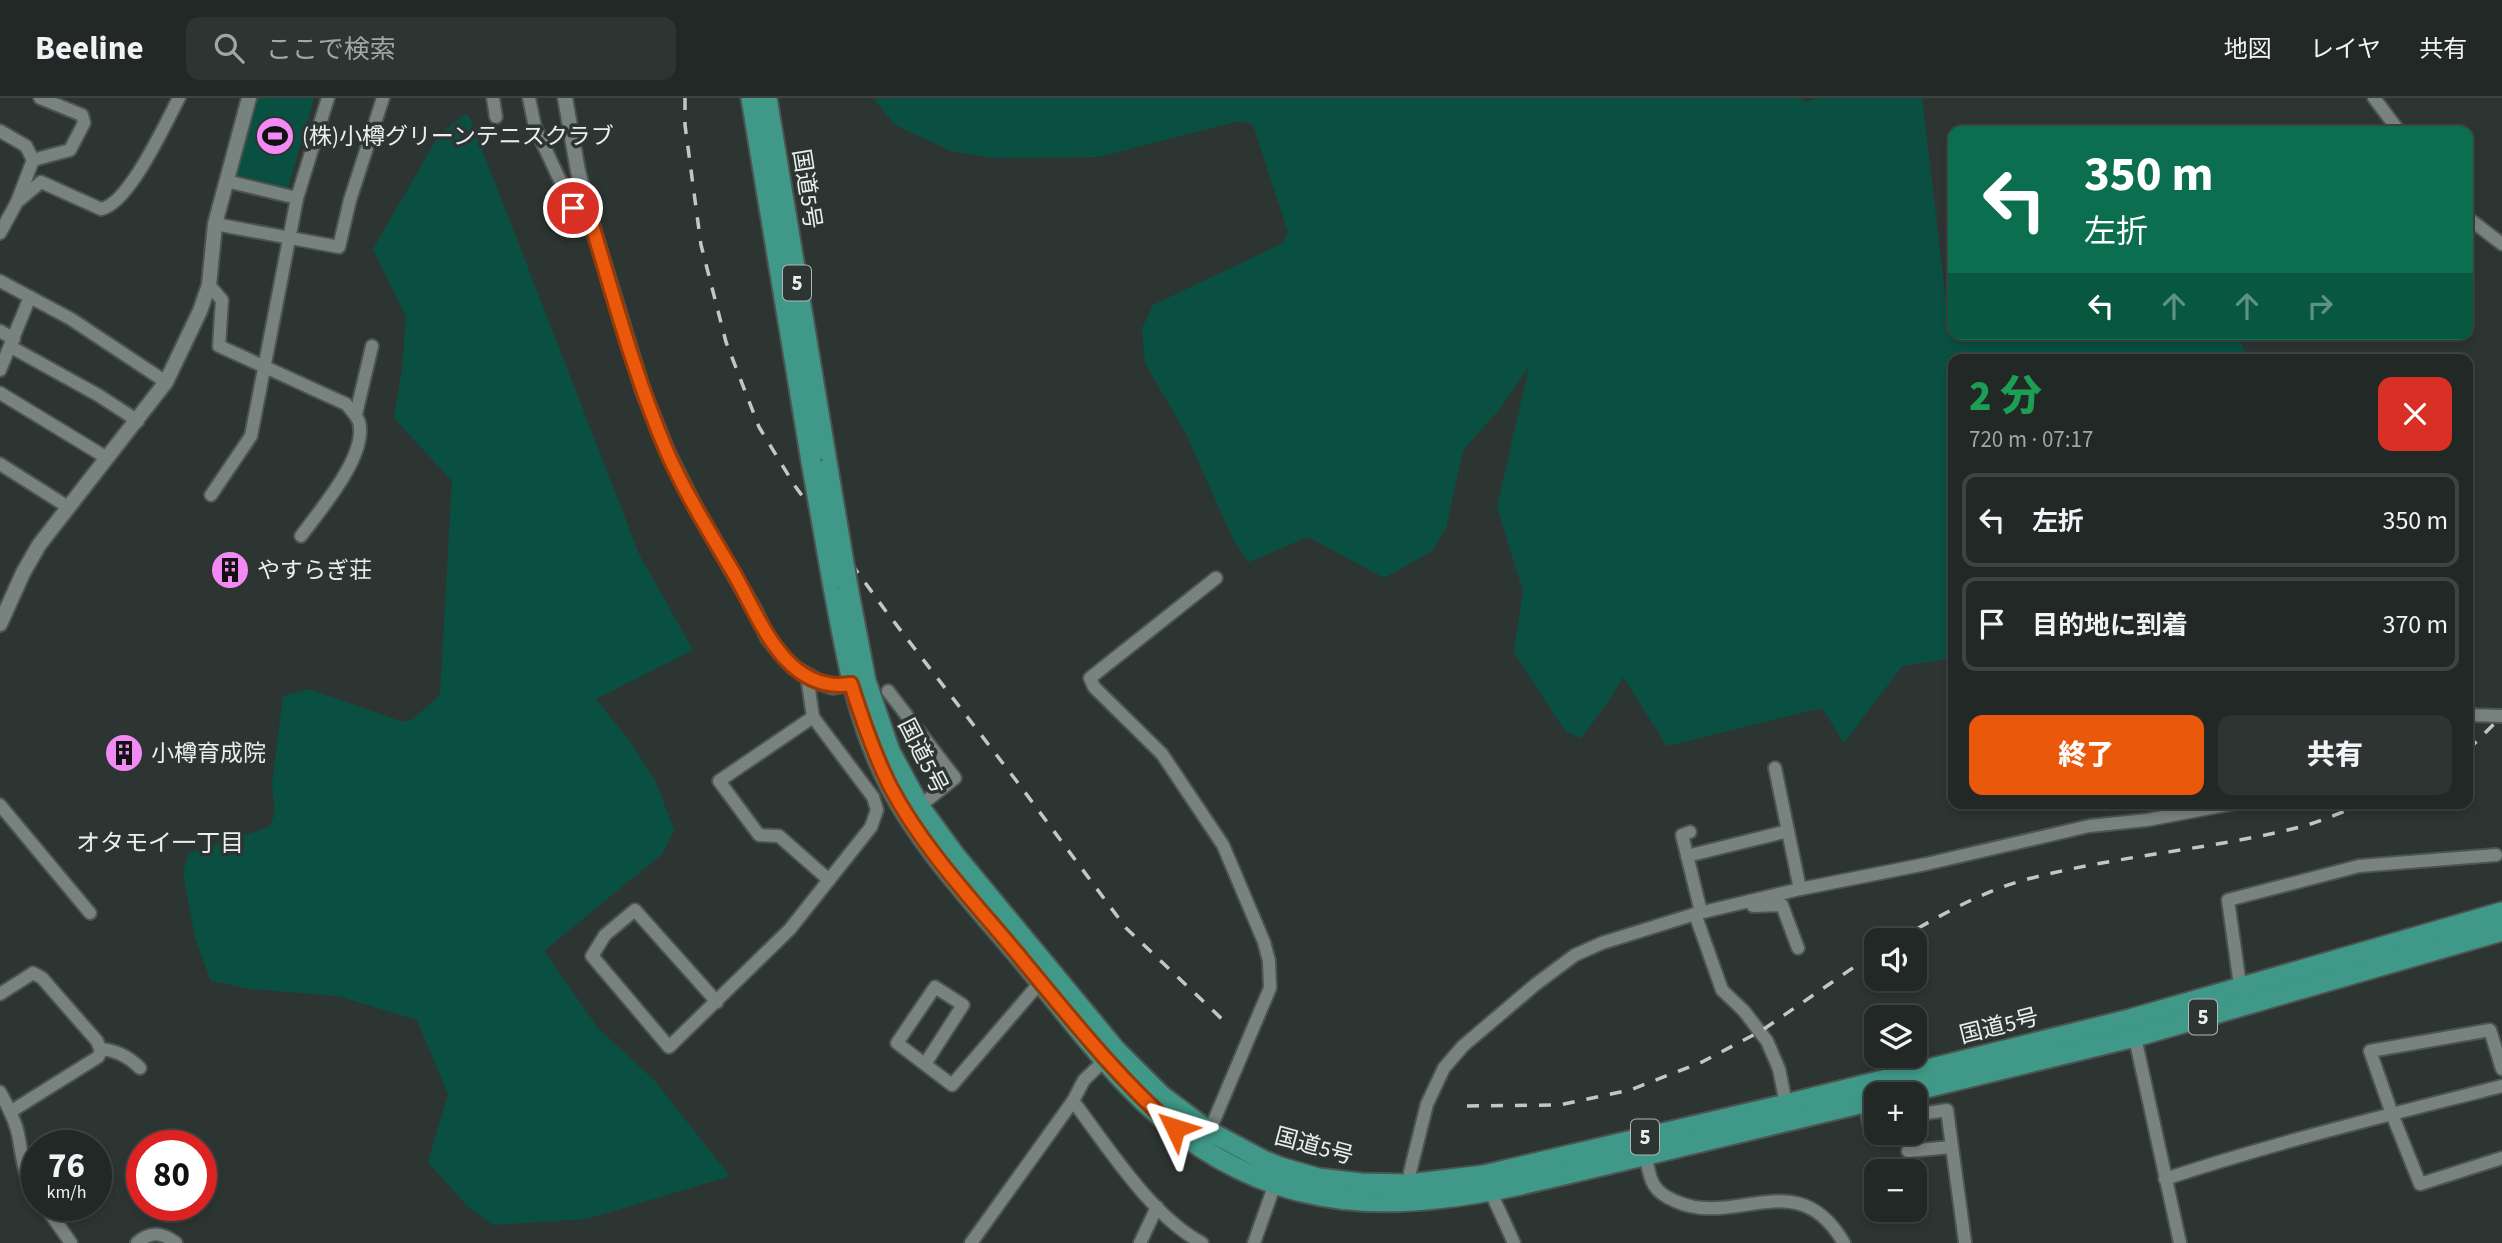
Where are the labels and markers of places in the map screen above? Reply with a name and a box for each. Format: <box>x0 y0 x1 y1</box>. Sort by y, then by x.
sports icon: (株)小樽グリーンテニスクラブ <box>254 115 296 157</box>
place label: (株)小樽グリーンテニスクラブ <box>302 120 614 153</box>
pin <box>543 178 603 238</box>
building icon: やすらぎ荘 <box>209 549 251 591</box>
place label: やすらぎ荘 <box>257 554 372 587</box>
building icon: 小樽育成院 <box>103 732 145 774</box>
place label: 小樽育成院 <box>151 737 266 770</box>

